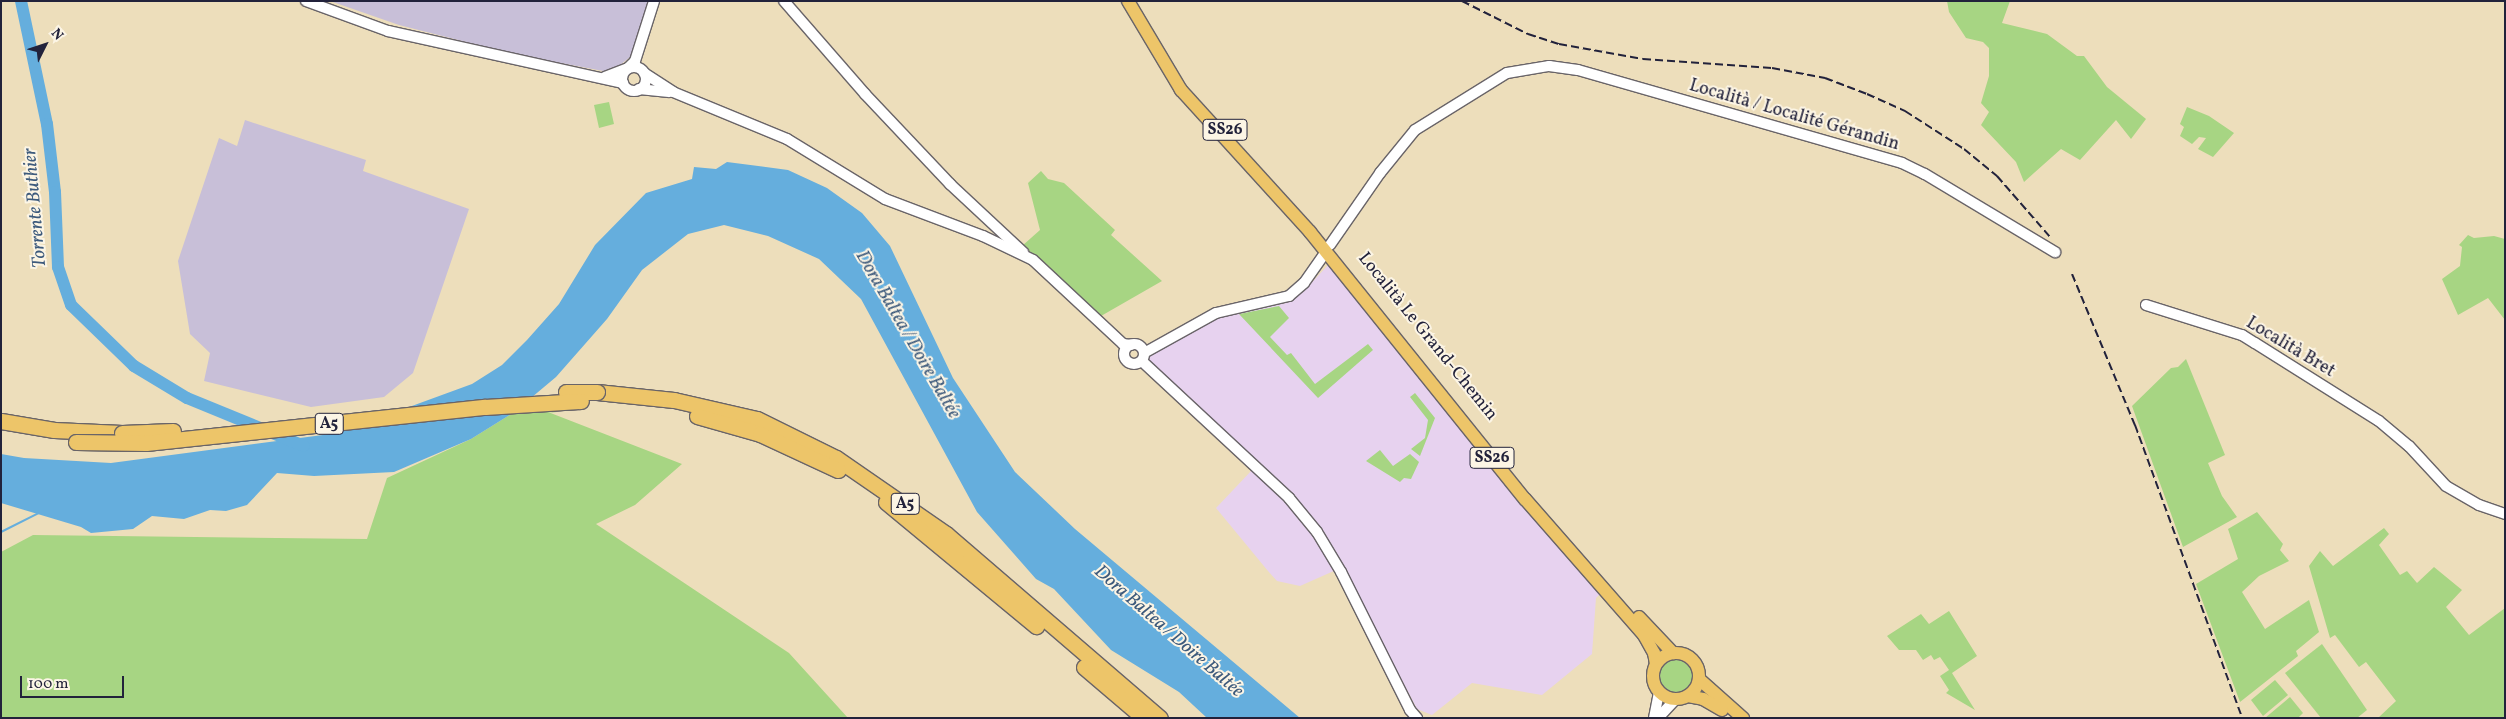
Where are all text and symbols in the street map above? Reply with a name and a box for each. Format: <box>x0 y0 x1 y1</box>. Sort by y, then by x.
north arrow <box>20 20 70 70</box>
text: N <box>46 25 67 45</box>
street label: Località / Localité Gérandin <box>1686 76 1902 156</box>
road number: SS26 <box>1202 116 1248 144</box>
water label: Torrente Buthier <box>19 147 53 269</box>
water label: Dora Baltea / Doire Baltée <box>850 247 964 423</box>
street label: Località Le Grand-Chemin <box>1352 249 1502 425</box>
street label: Località Bret <box>2242 313 2338 383</box>
road number: A5 <box>314 410 344 438</box>
road number: SS26 <box>1470 444 1514 472</box>
road number: A5 <box>890 490 920 518</box>
water label: Dora Baltea / Doire Baltée <box>1089 561 1247 703</box>
scale bar <box>22 666 126 698</box>
text: 100 m <box>28 674 68 695</box>

